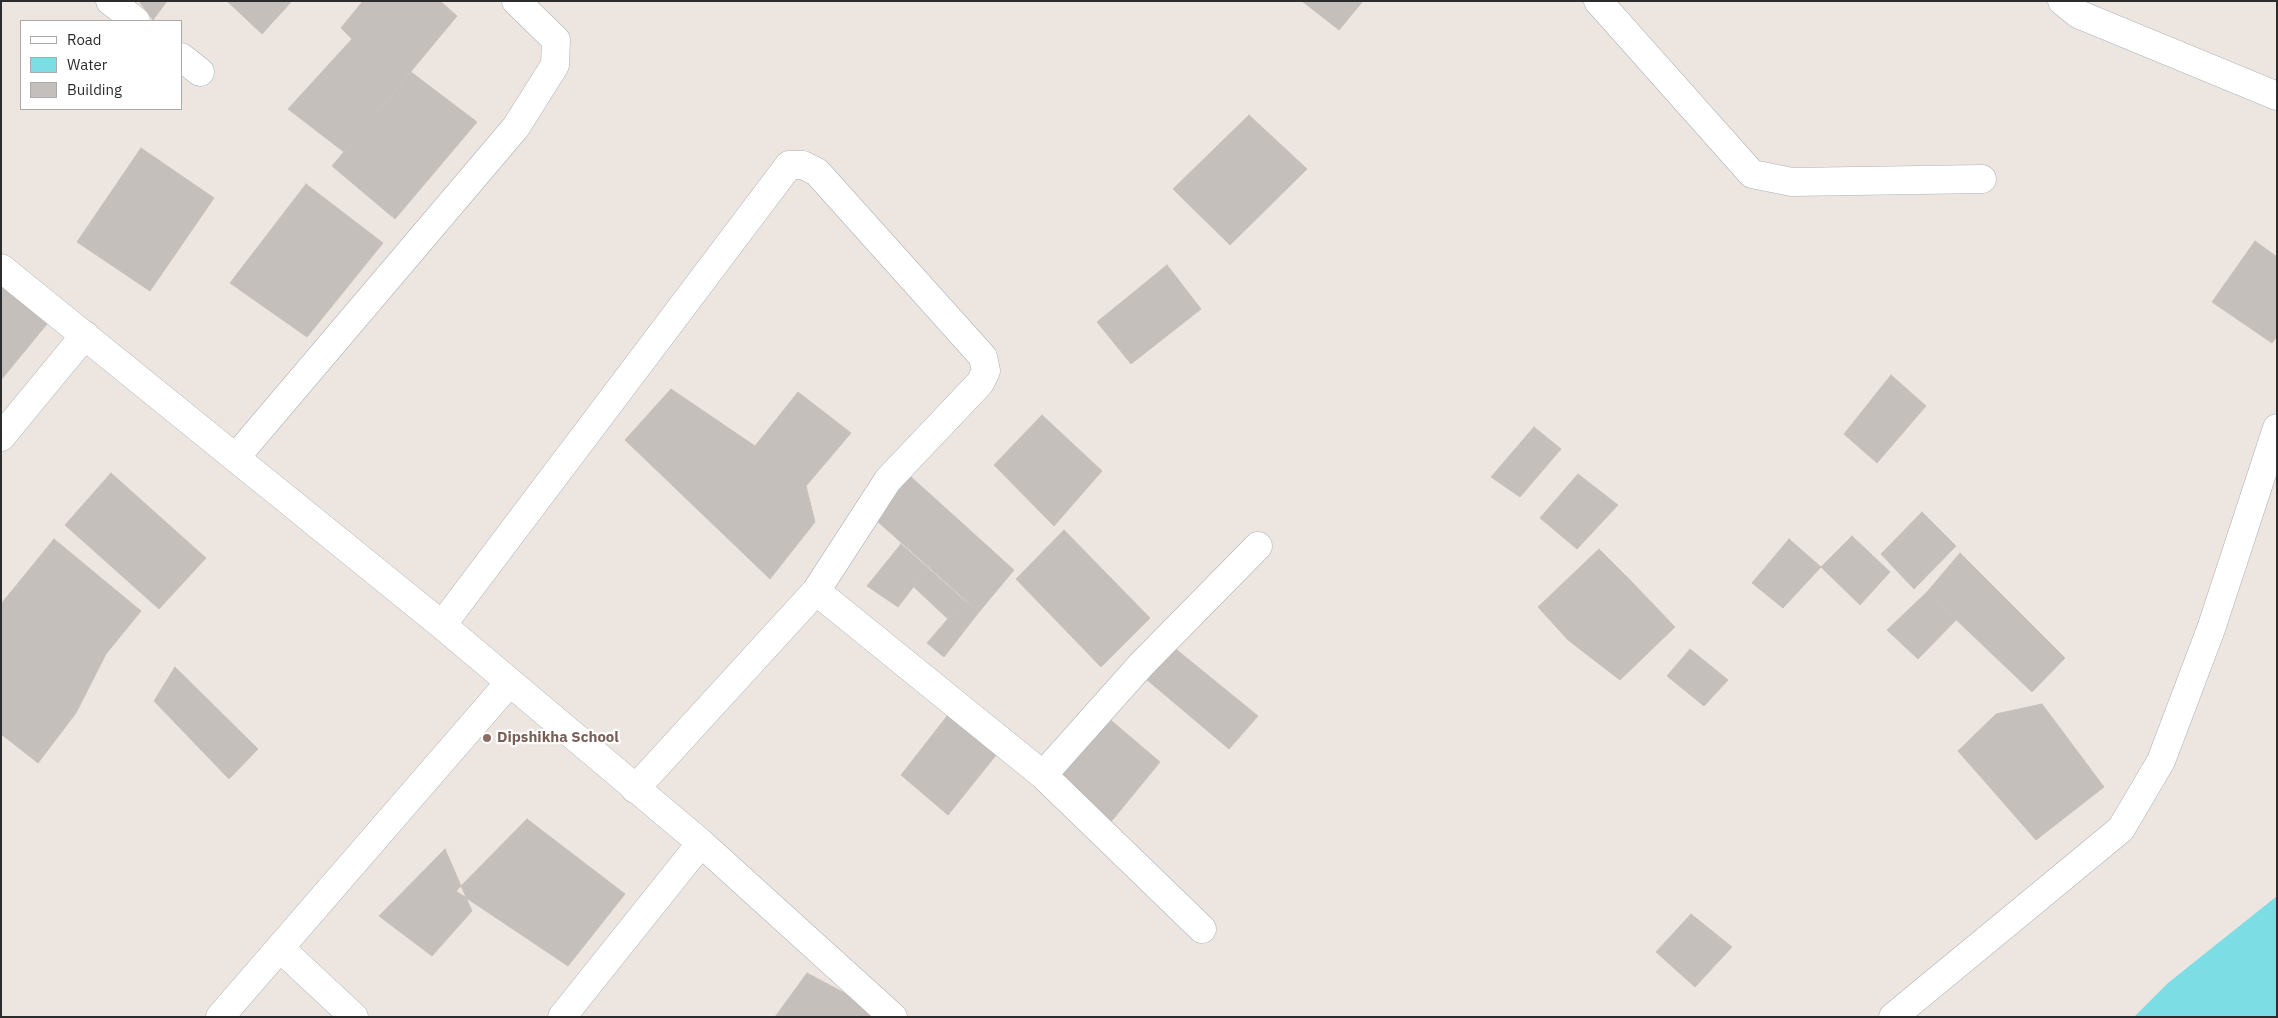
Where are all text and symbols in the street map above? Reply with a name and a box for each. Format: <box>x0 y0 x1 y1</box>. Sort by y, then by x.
legend <box>20 20 182 110</box>
text: Road <box>67 30 102 49</box>
text: Water <box>67 55 107 74</box>
text: Building <box>67 80 122 99</box>
place label: Dipshikha School <box>497 729 619 747</box>
marker: Dipshikha School <box>481 732 493 744</box>

